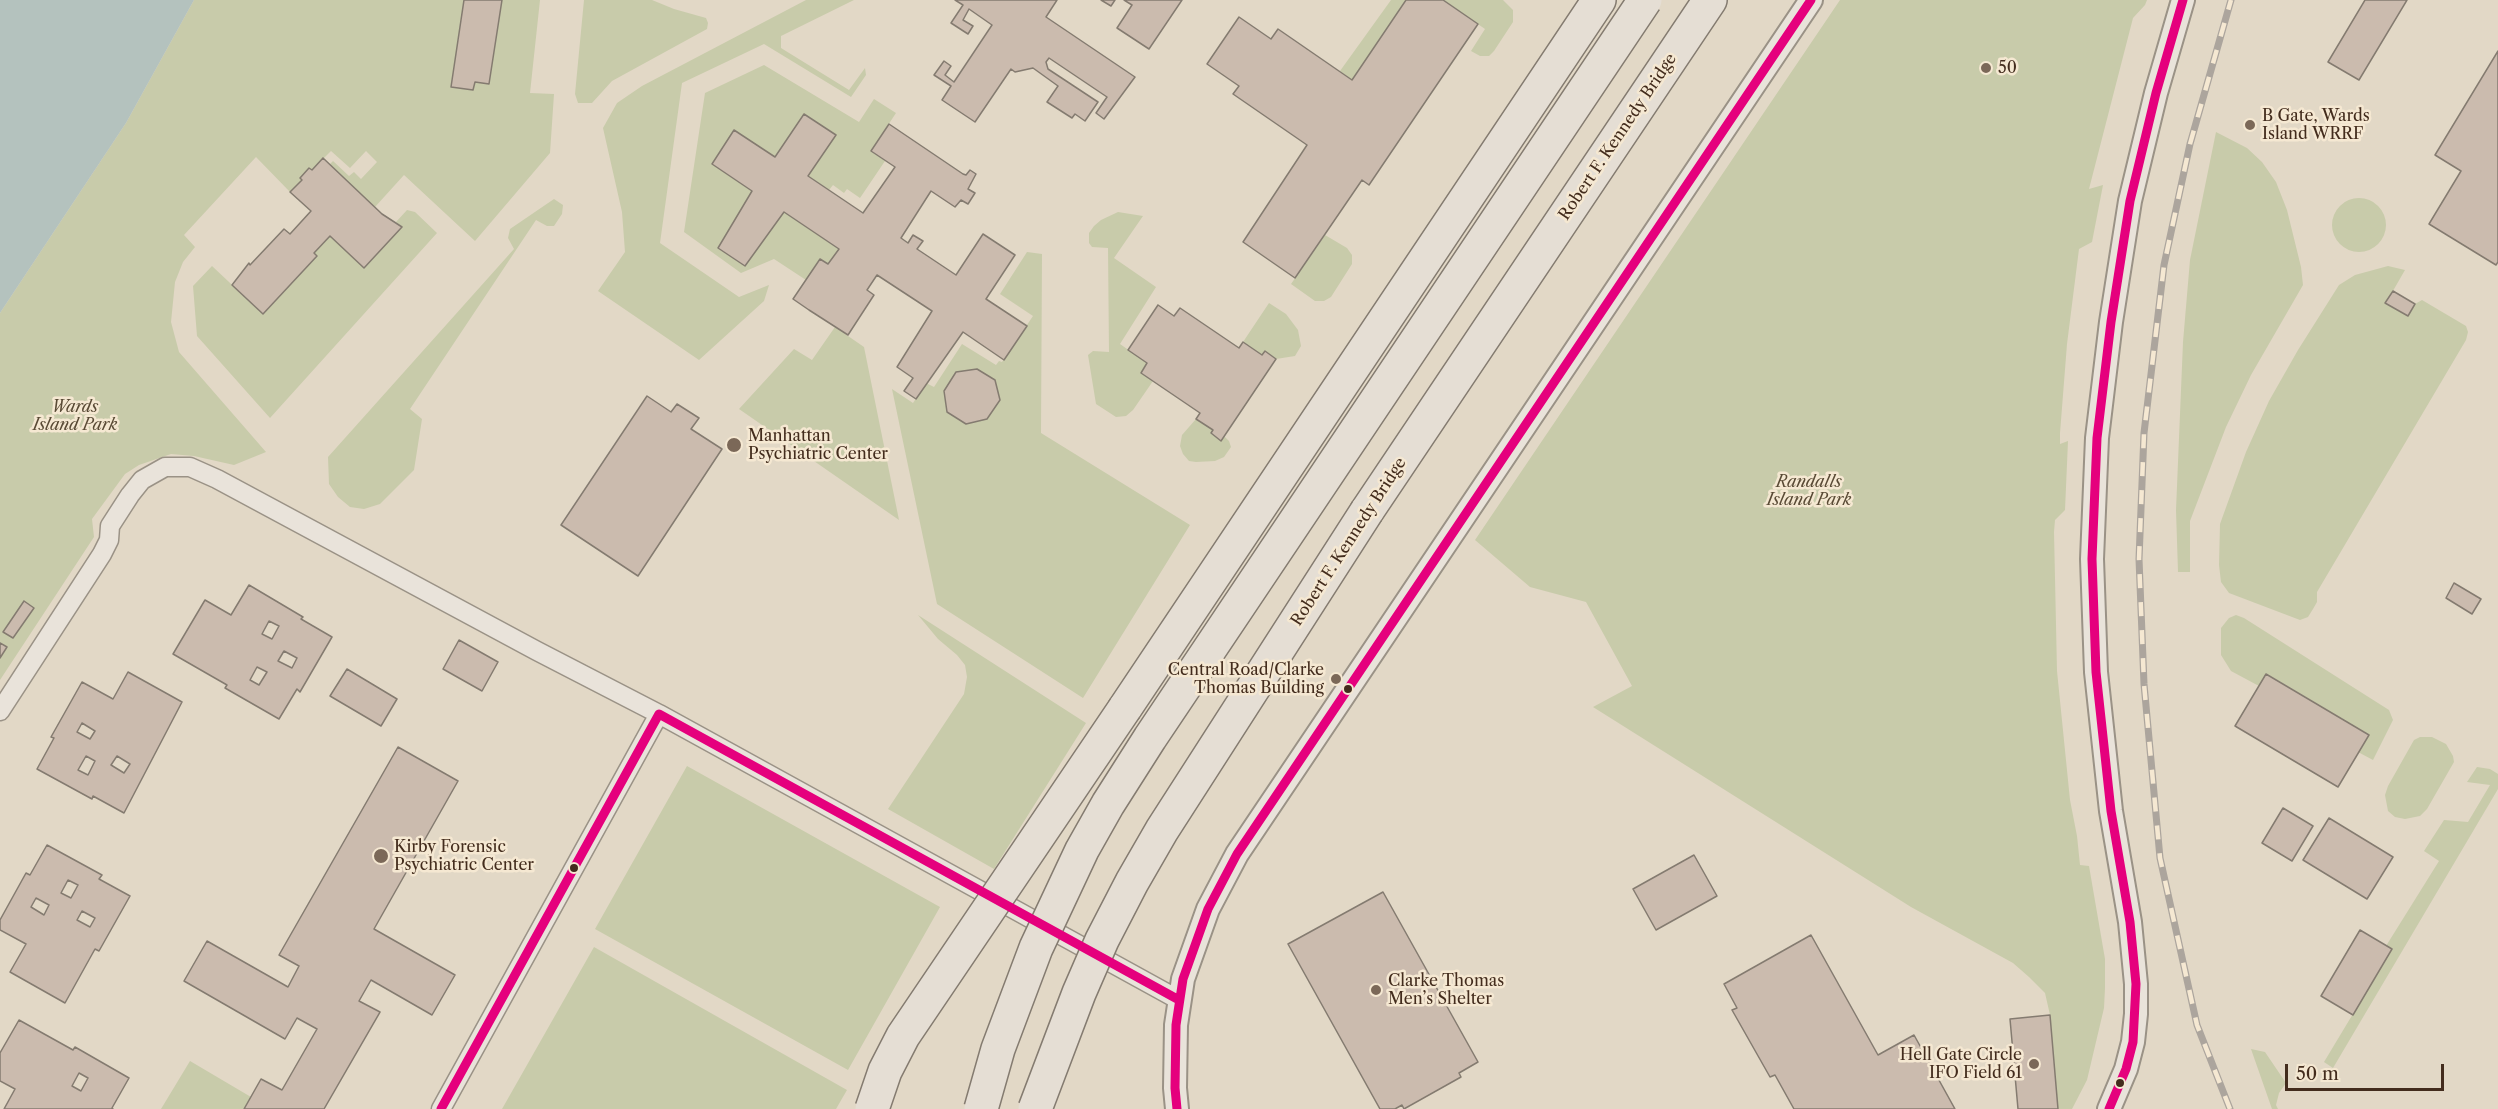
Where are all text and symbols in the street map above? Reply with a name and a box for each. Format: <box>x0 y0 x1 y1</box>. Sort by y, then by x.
street label: Robert F. Kennedy Bridge <box>1555 50 1681 224</box>
place label: 50 <box>1998 58 2017 78</box>
marker: 50 <box>1979 61 1993 75</box>
place label: B Gate, Wards Island WRRF <box>2262 106 2370 144</box>
marker: B Gate, Wards Island WRRF <box>2243 118 2257 132</box>
park label: Wards Island Park <box>33 397 117 435</box>
place label: Manhattan Psychiatric Center <box>748 426 888 464</box>
marker: Manhattan Psychiatric Center <box>725 436 743 454</box>
street label: Robert F. Kennedy Bridge <box>1287 454 1411 630</box>
park label: Randalls Island Park <box>1767 472 1851 510</box>
place label: Central Road/Clarke Thomas Building <box>1168 660 1324 698</box>
marker: Central Road/Clarke Thomas Building <box>1329 672 1343 686</box>
unlabelled marker <box>1342 683 1354 695</box>
place label: Kirby Forensic Psychiatric Center <box>394 837 534 875</box>
marker: Kirby Forensic Psychiatric Center <box>372 847 390 865</box>
unlabelled marker <box>568 862 580 874</box>
place label: Clarke Thomas Men’s Shelter <box>1388 971 1504 1009</box>
marker: Clarke Thomas Men’s Shelter <box>1369 983 1383 997</box>
place label: Hell Gate Circle IFO Field 61 <box>1900 1045 2022 1083</box>
scale bar <box>2288 1052 2447 1090</box>
marker: Hell Gate Circle IFO Field 61 <box>2027 1057 2041 1071</box>
text: 50 m <box>2296 1063 2339 1085</box>
unlabelled marker <box>2114 1077 2126 1089</box>

